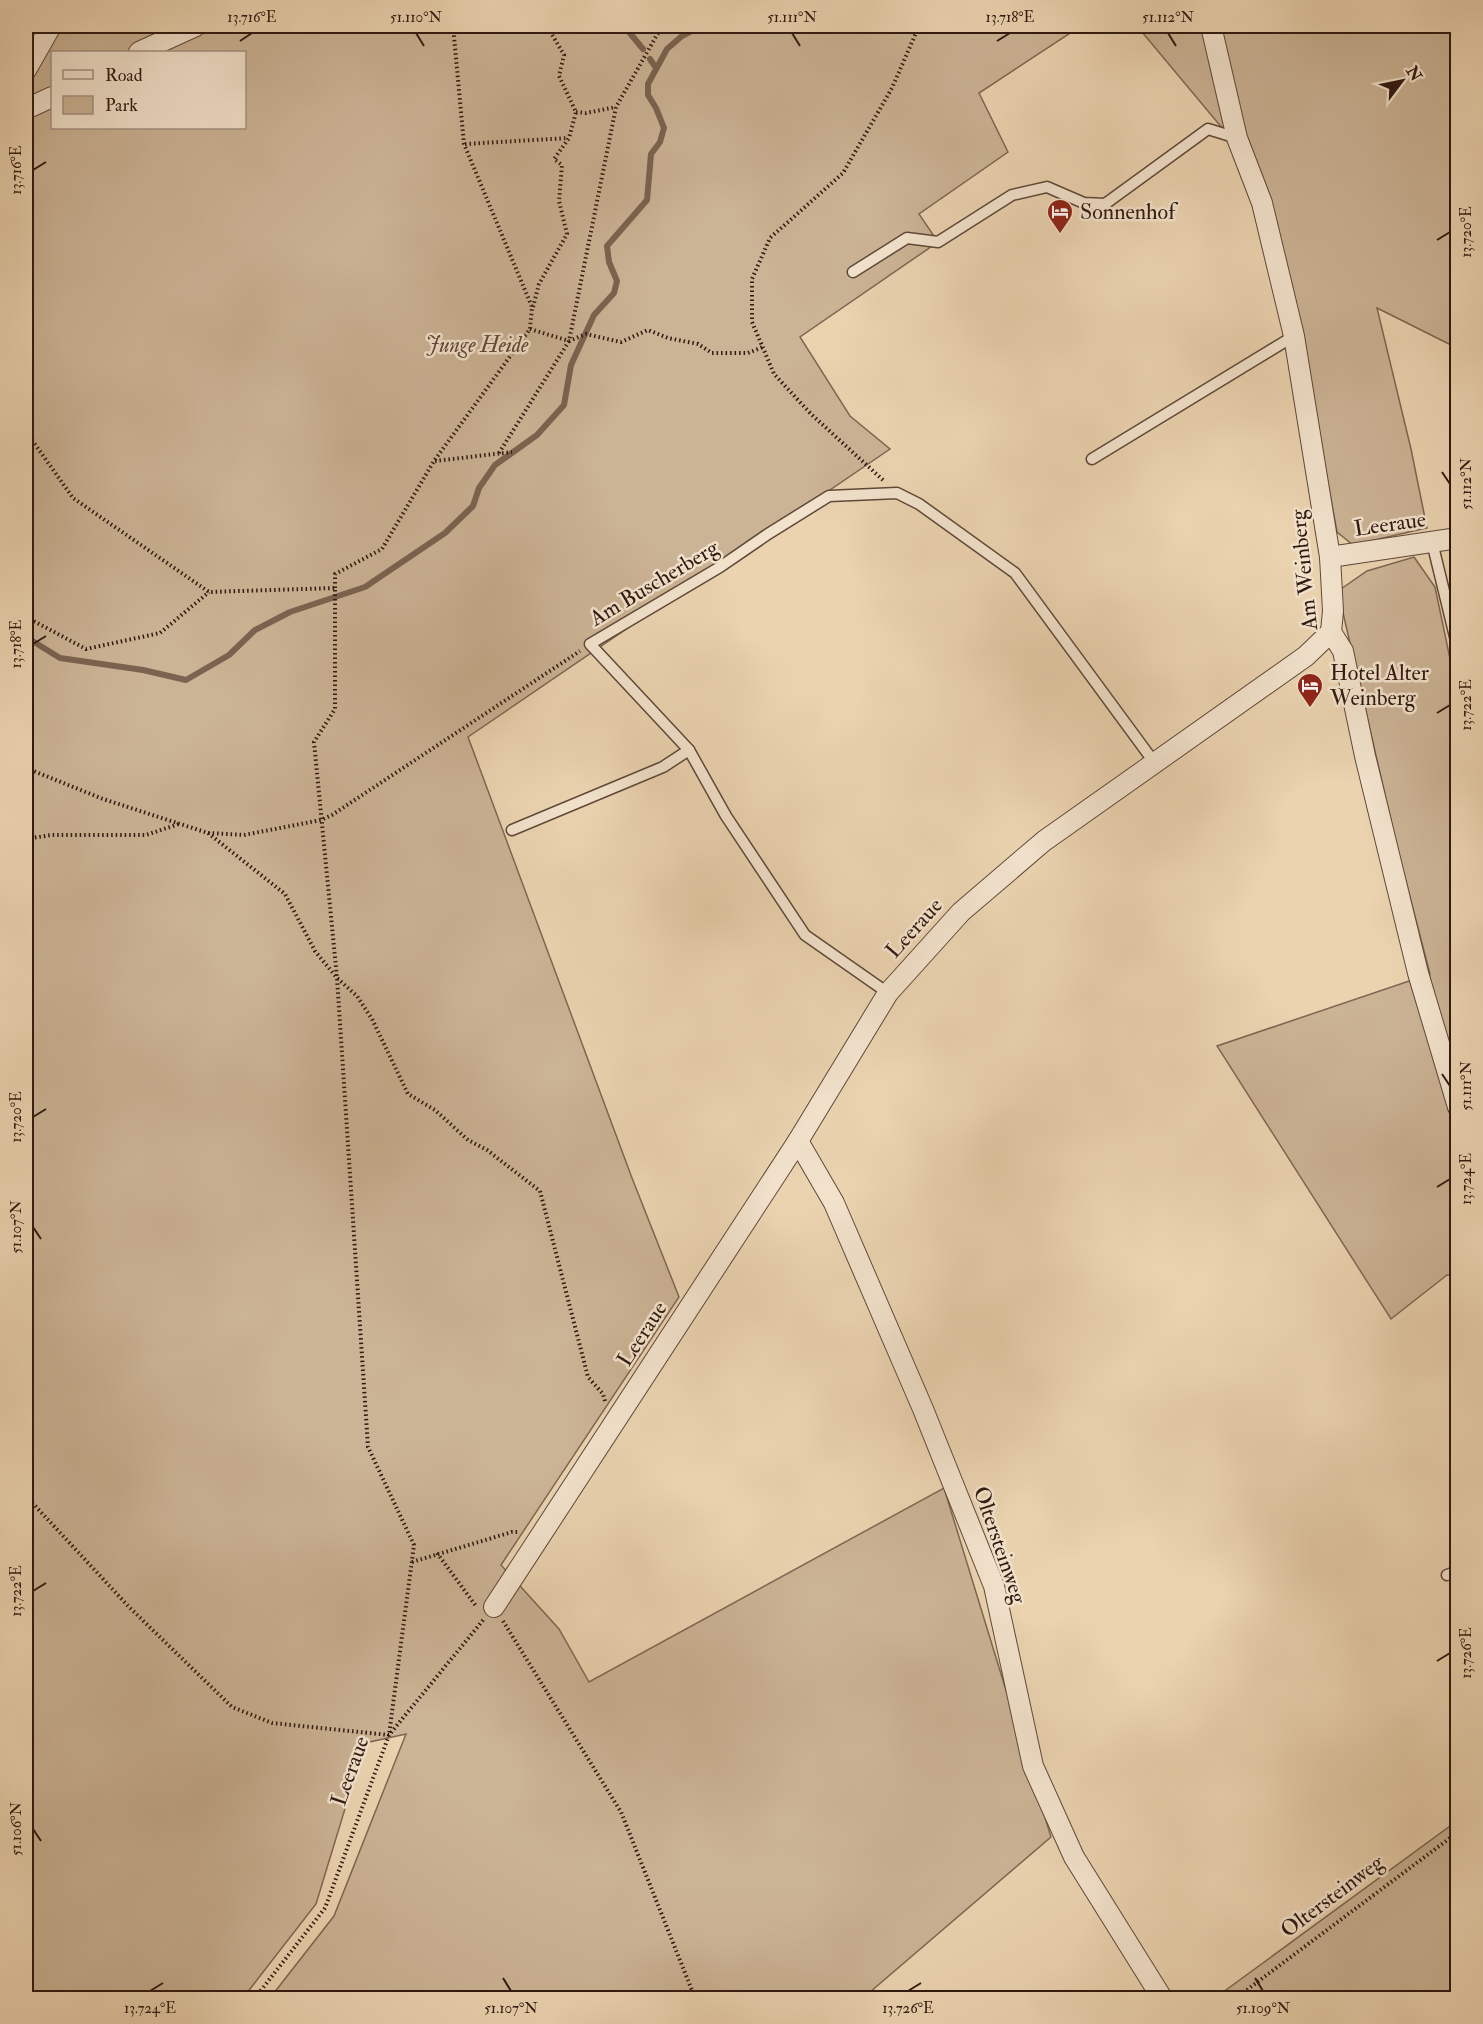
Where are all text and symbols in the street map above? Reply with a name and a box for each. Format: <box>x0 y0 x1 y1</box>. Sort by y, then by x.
text: 13.716°E <box>227 8 277 27</box>
text: 51.110°N <box>390 8 443 27</box>
text: 51.111°N <box>767 8 817 27</box>
text: 13.718°E <box>986 8 1035 27</box>
text: 51.112°N <box>1142 8 1195 27</box>
legend <box>51 51 246 129</box>
north arrow <box>1372 51 1432 111</box>
text: N <box>1401 61 1427 86</box>
text: Road <box>105 64 143 87</box>
text: Park <box>105 94 138 117</box>
text: 13.716°E <box>7 145 26 195</box>
hotel icon: Sonnenhof <box>1045 197 1075 235</box>
place label: Sonnenhof <box>1080 198 1178 226</box>
text: 13.720°E <box>1457 206 1476 258</box>
park label: Junge Heide <box>426 331 529 359</box>
text: 51.112°N <box>1457 457 1476 510</box>
street label: Leeraue <box>1352 505 1428 543</box>
street label: Am Weinberg <box>1284 507 1324 633</box>
street label: Am Buscherberg <box>583 533 725 633</box>
text: 13.718°E <box>7 619 26 668</box>
place label: Hotel Alter Weinberg <box>1329 659 1430 712</box>
hotel icon: Hotel Alter Weinberg <box>1295 671 1325 709</box>
text: 13.722°E <box>1457 679 1476 731</box>
street label: Leeraue <box>879 892 949 964</box>
text: 51.111°N <box>1457 1061 1476 1111</box>
text: 13.720°E <box>7 1091 26 1143</box>
text: 13.724°E <box>1457 1153 1476 1205</box>
text: 51.107°N <box>7 1200 26 1254</box>
street label: Leeraue <box>611 1296 673 1372</box>
street label: Oltersteinweg <box>967 1483 1033 1608</box>
text: 13.722°E <box>7 1565 26 1617</box>
text: 13.726°E <box>1457 1627 1476 1679</box>
street label: Leeraue <box>325 1732 375 1810</box>
text: 51.106°N <box>7 1801 26 1856</box>
street label: Oltersteinweg <box>1275 1847 1390 1944</box>
text: 13.724°E <box>124 1999 176 2018</box>
text: 51.107°N <box>484 1999 538 2018</box>
text: 13.726°E <box>882 1999 934 2018</box>
text: 51.109°N <box>1236 1999 1291 2018</box>

